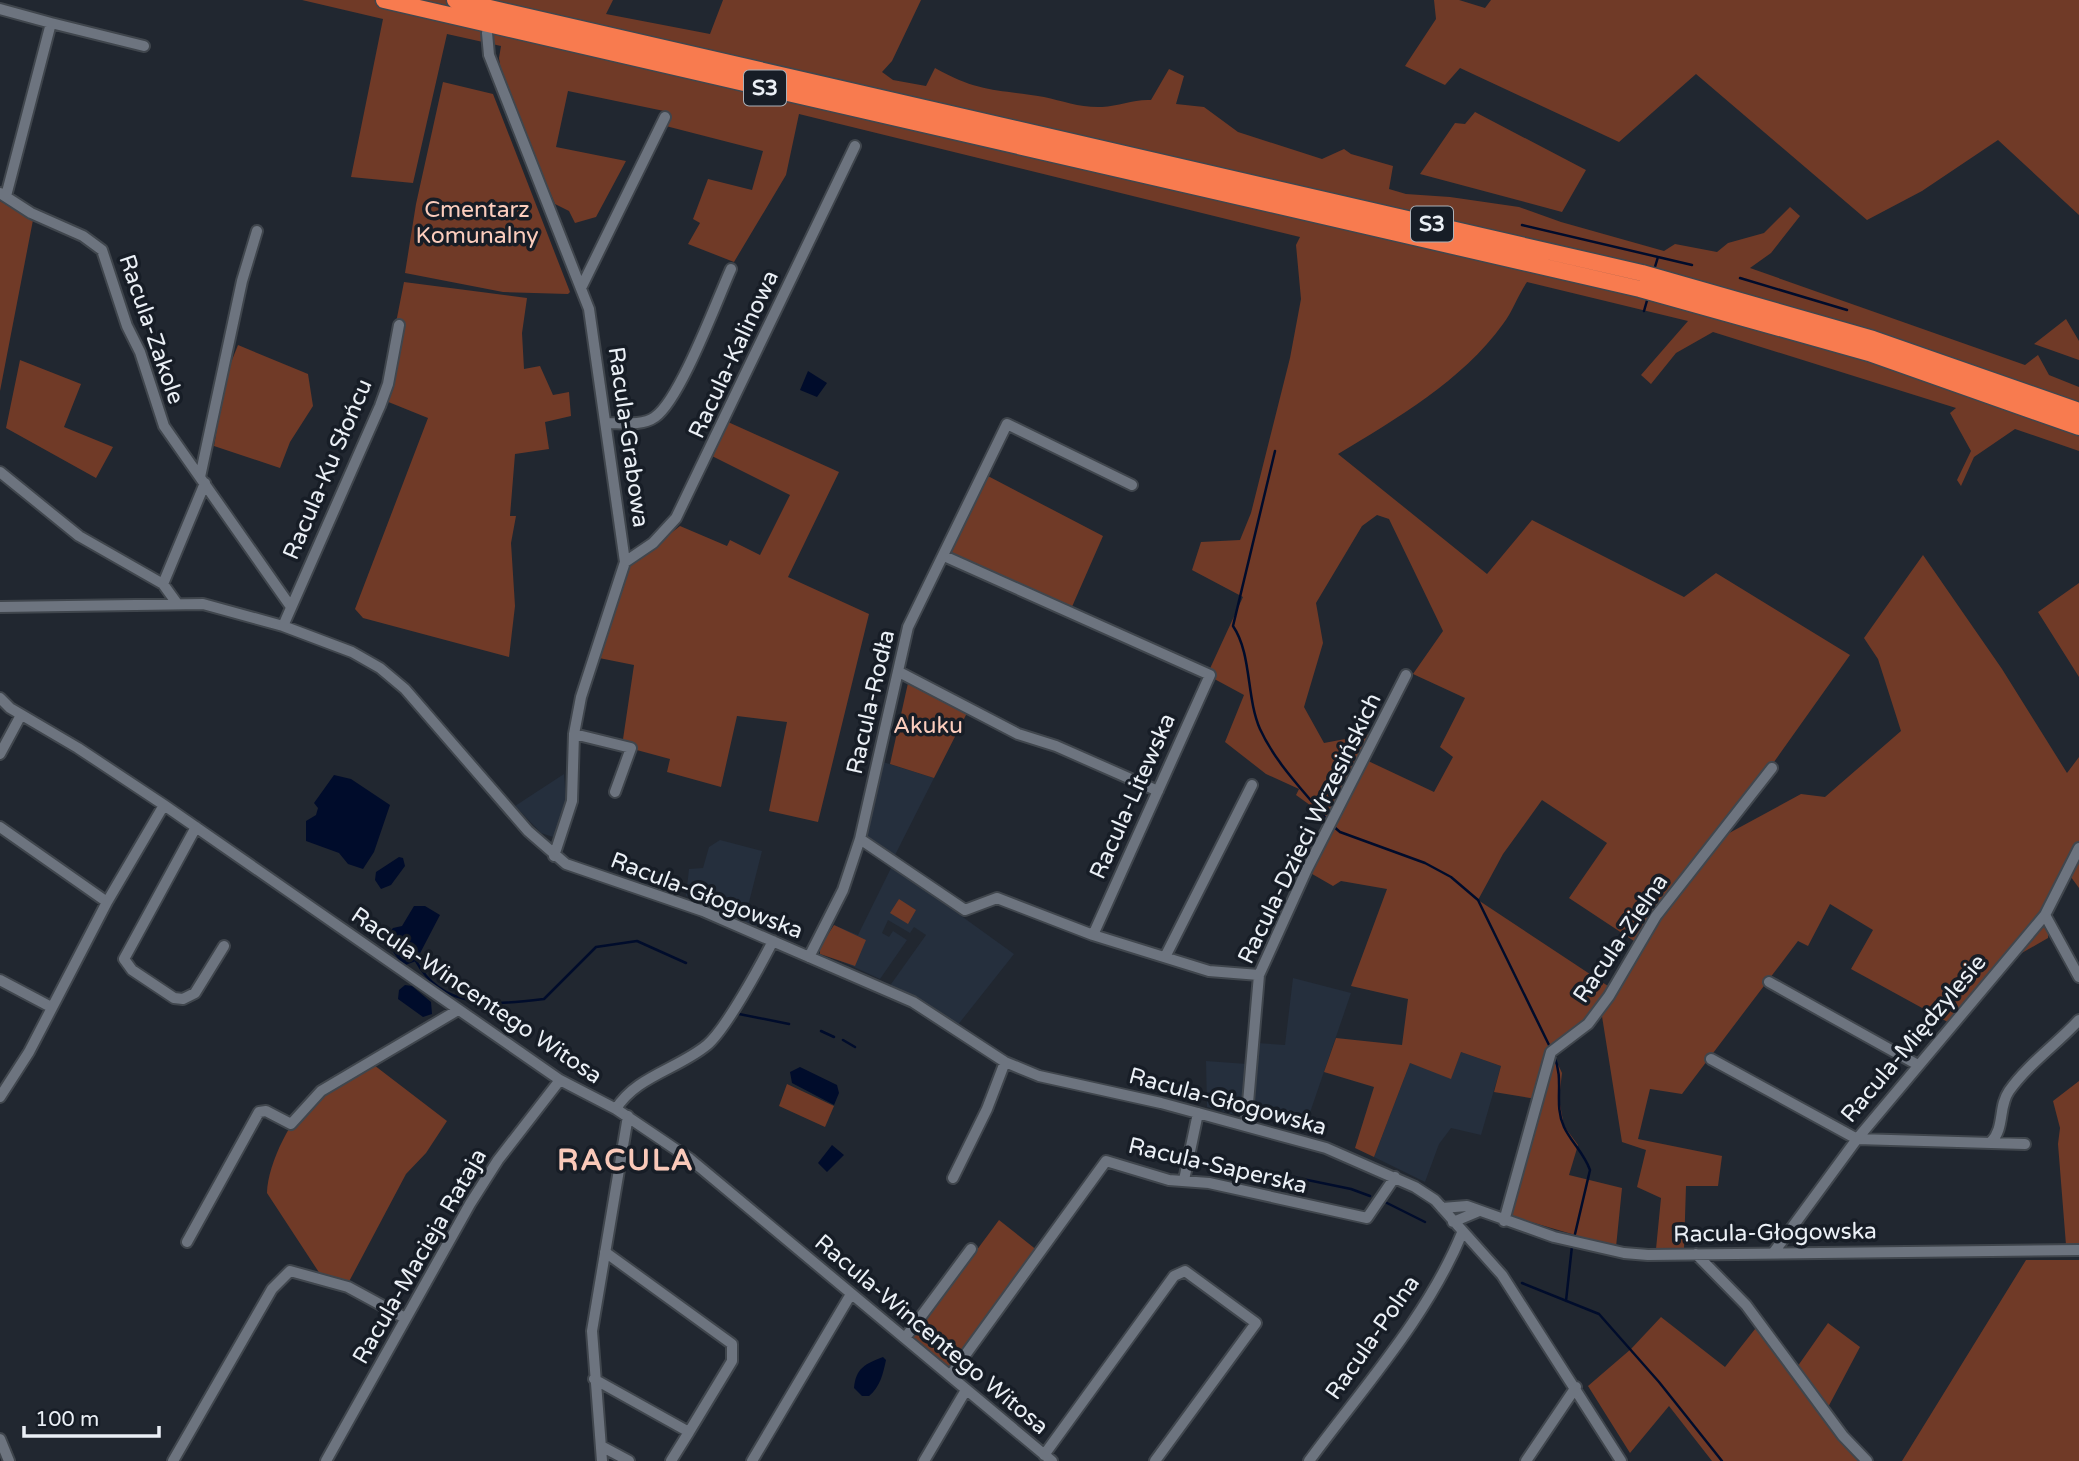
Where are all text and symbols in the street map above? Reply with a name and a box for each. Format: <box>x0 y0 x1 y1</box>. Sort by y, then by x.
road number: S3 <box>744 70 786 106</box>
park label: Cmentarz Komunalny <box>415 196 539 250</box>
road number: S3 <box>1411 206 1453 242</box>
street label: Racula-Zakole <box>112 251 190 408</box>
street label: Racula-Kalinowa <box>683 266 785 443</box>
street label: Racula-Grabowa <box>601 345 655 529</box>
street label: Racula-Ku Słońcu <box>277 375 379 564</box>
street label: Racula-Rodła <box>841 627 901 777</box>
street label: Racula-Dzieci Wrzesińskich <box>1232 688 1388 968</box>
street label: Racula-Litewska <box>1084 709 1182 884</box>
park label: Akuku <box>893 712 963 740</box>
street label: Racula-Głogowska <box>607 846 807 946</box>
street label: Racula-Zielna <box>1567 869 1674 1008</box>
street label: Racula-Wincentego Witosa <box>346 901 607 1090</box>
street label: Racula-Międzylesie <box>1835 949 1992 1129</box>
street label: Racula-Głogowska <box>1126 1062 1330 1142</box>
street label: Racula-Saperska <box>1126 1132 1310 1200</box>
district label: RACULA <box>557 1142 695 1179</box>
street label: Racula-Macieja Rataja <box>347 1144 493 1369</box>
street label: Racula-Głogowska <box>1673 1217 1877 1249</box>
street label: Racula-Wincentego Witosa <box>809 1229 1054 1441</box>
street label: Racula-Polna <box>1320 1270 1426 1405</box>
scale bar <box>24 1394 159 1438</box>
text: 100 m <box>35 1407 99 1432</box>

